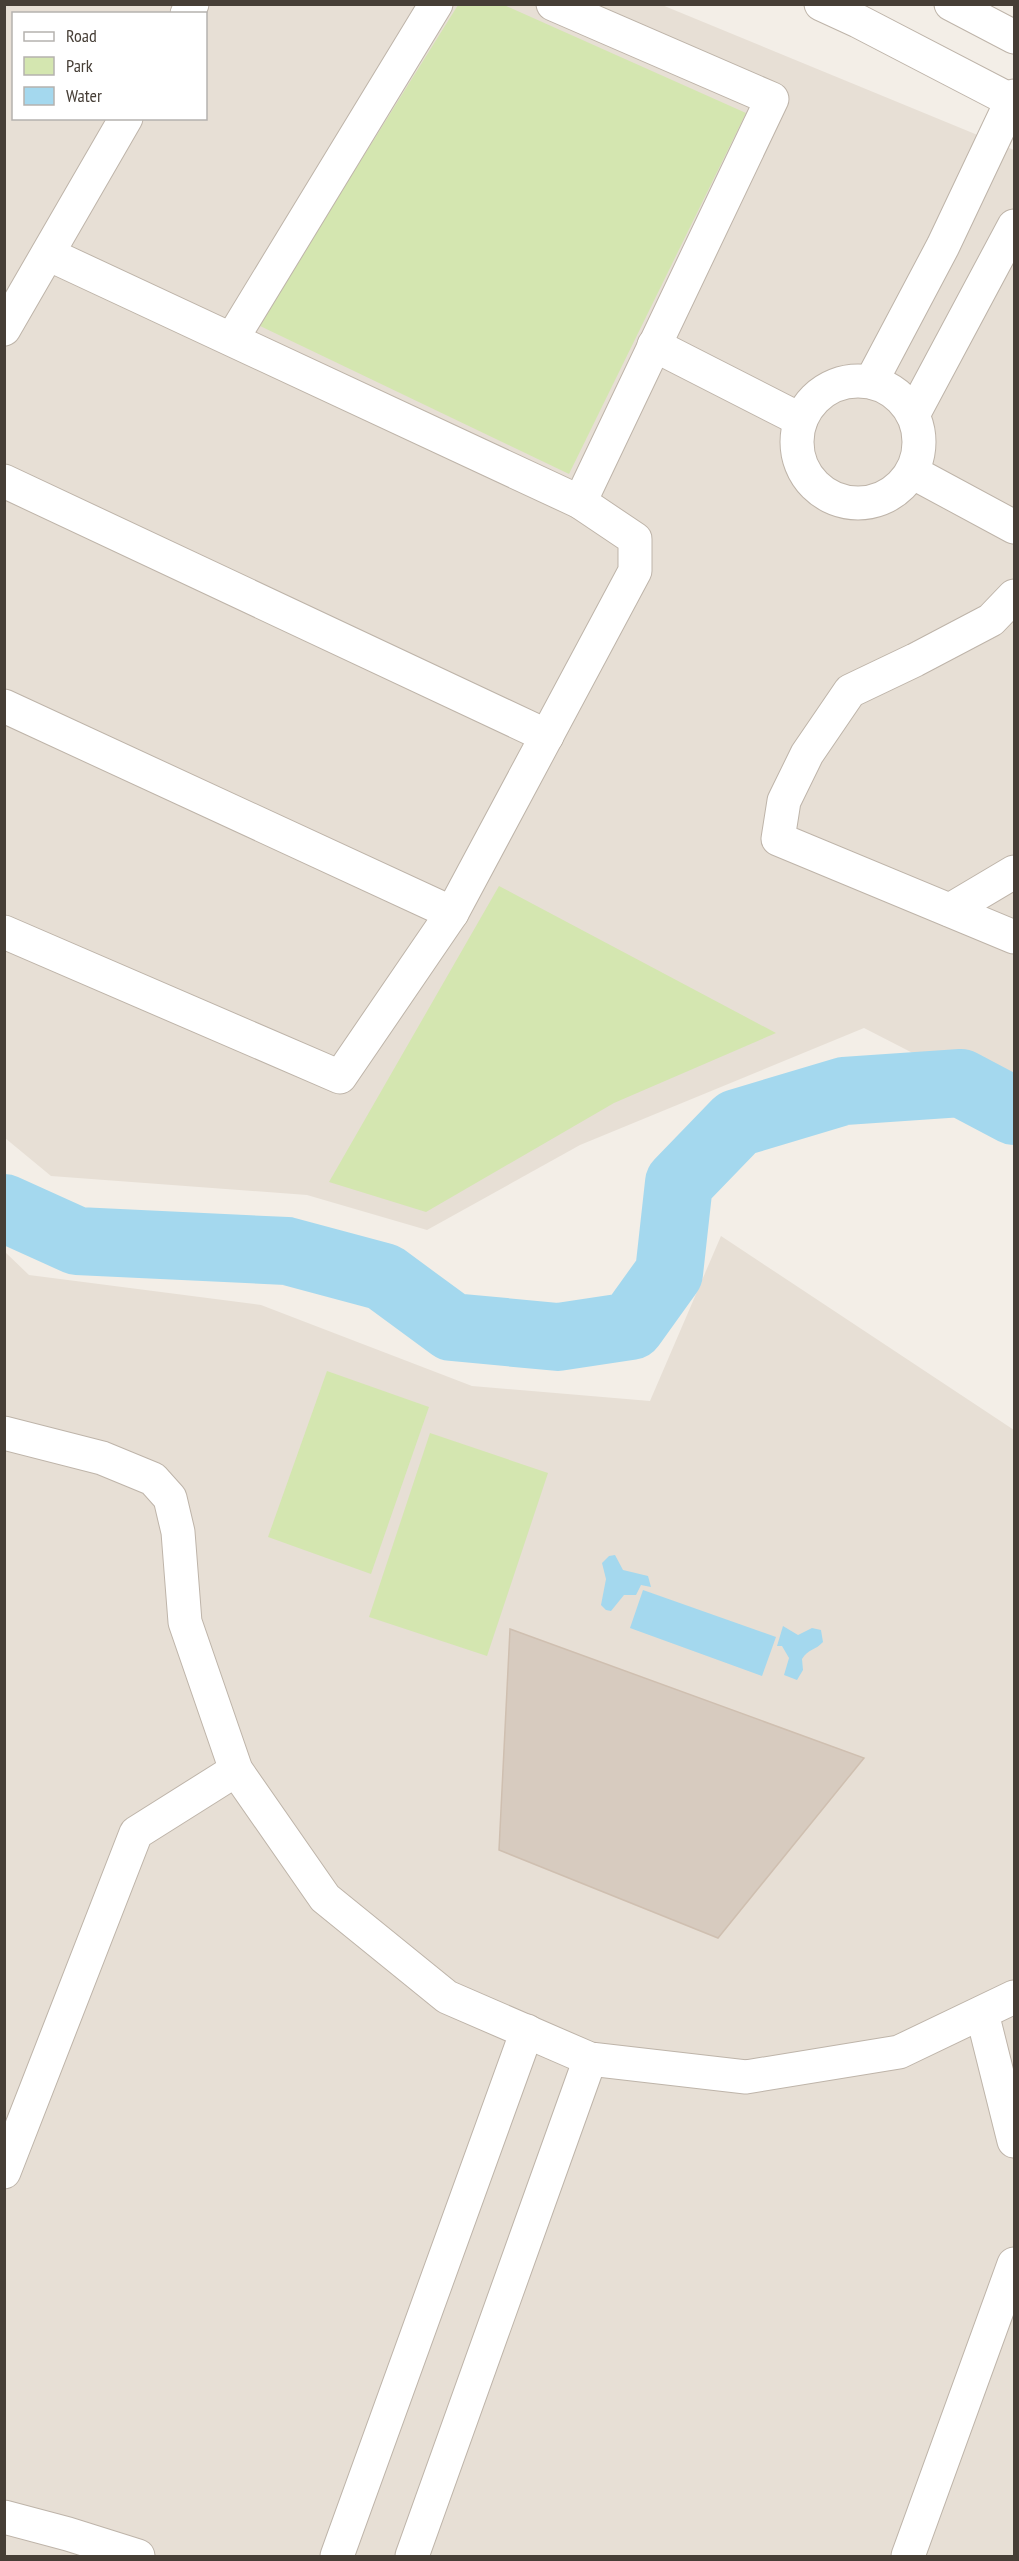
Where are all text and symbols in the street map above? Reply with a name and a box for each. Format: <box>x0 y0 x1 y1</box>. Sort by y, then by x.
legend <box>12 12 207 120</box>
text: Road <box>66 24 97 47</box>
text: Park <box>66 54 93 77</box>
text: Water <box>66 84 102 107</box>

